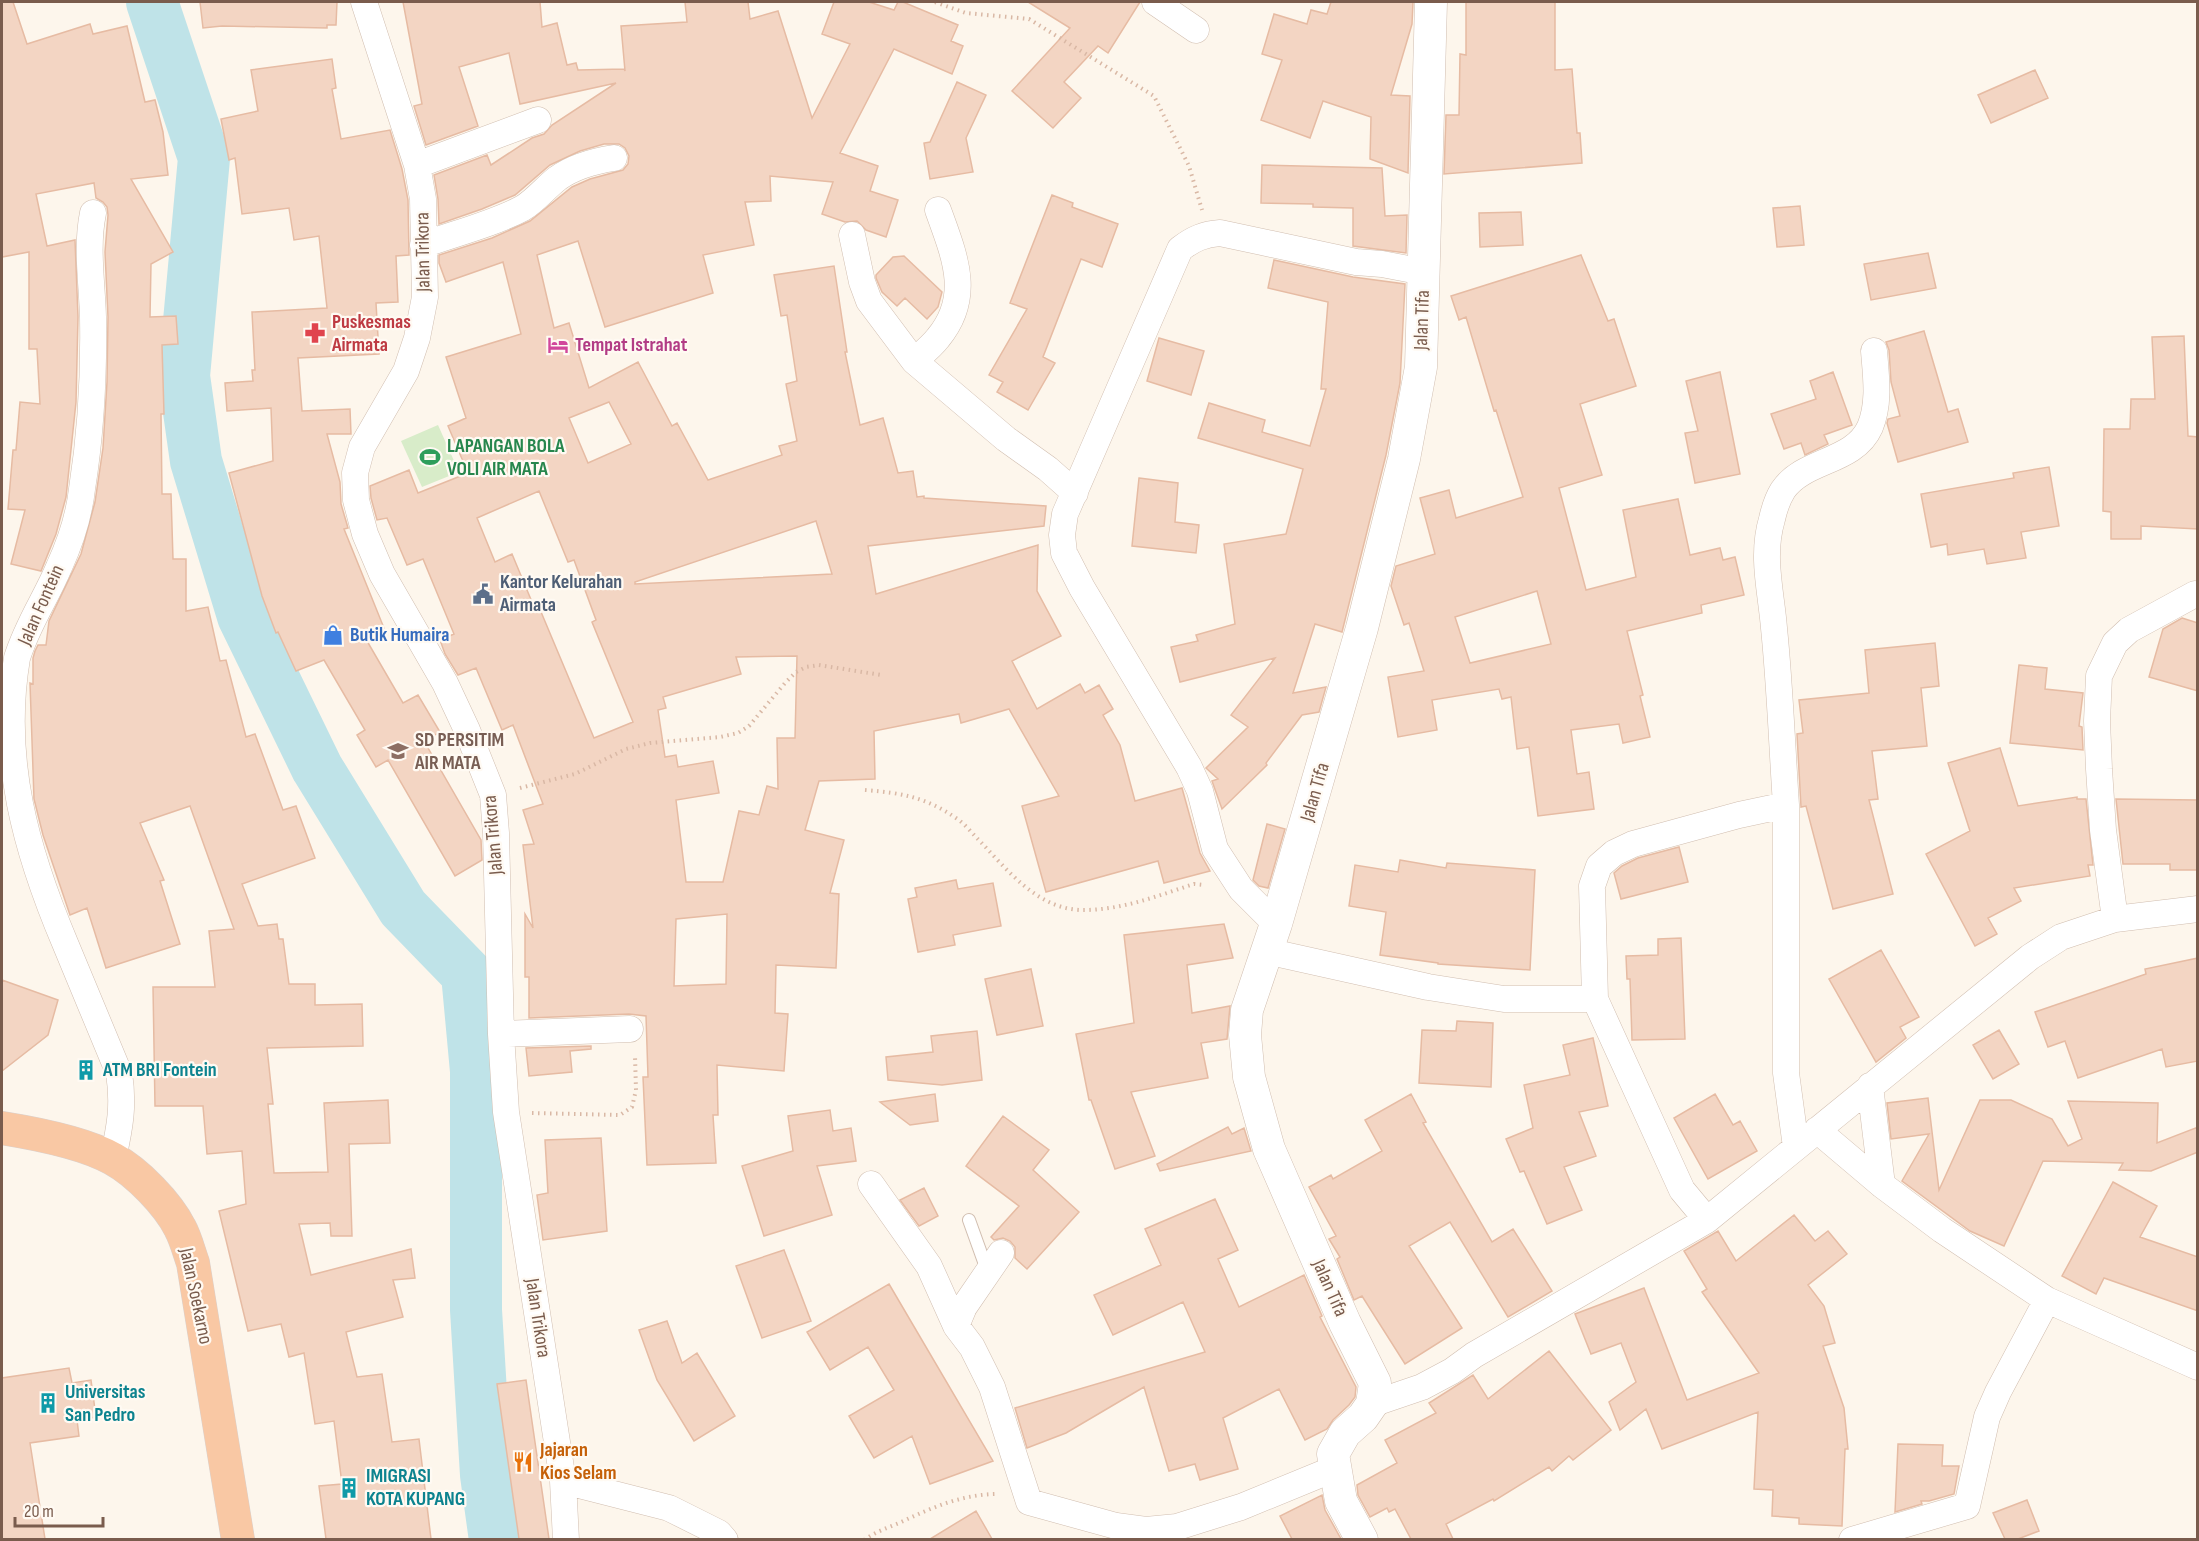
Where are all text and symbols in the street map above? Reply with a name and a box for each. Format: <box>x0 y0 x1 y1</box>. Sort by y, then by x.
street label: Jalan Trikora <box>410 212 436 293</box>
street label: Jalan Tifa <box>1409 290 1435 351</box>
place label: Puskesmas Airmata <box>331 310 411 357</box>
pharmacy icon: Puskesmas Airmata <box>303 321 327 345</box>
hotel icon: Tempat Istrahat <box>546 333 570 357</box>
place label: Tempat Istrahat <box>575 333 688 357</box>
place label: LAPANGAN BOLA VOLI AIR MATA <box>447 434 565 481</box>
sports icon: LAPANGAN BOLA VOLI AIR MATA <box>418 445 442 469</box>
street label: Jalan Fontein <box>12 561 69 650</box>
place label: Kantor Kelurahan Airmata <box>499 570 622 617</box>
public building icon: Kantor Kelurahan Airmata <box>471 582 495 606</box>
shop icon: Butik Humaira <box>321 623 345 647</box>
place label: Butik Humaira <box>350 623 449 647</box>
place label: SD PERSITIM AIR MATA <box>414 728 504 775</box>
school or university icon: SD PERSITIM AIR MATA <box>386 739 410 763</box>
street label: Jalan Tifa <box>1295 760 1335 825</box>
street label: Jalan Trikora <box>478 794 509 877</box>
building icon: ATM BRI Fontein <box>74 1058 98 1082</box>
place label: ATM BRI Fontein <box>102 1058 217 1082</box>
street label: Jalan Soekarno <box>174 1245 218 1346</box>
street label: Jalan Tifa <box>1306 1255 1353 1320</box>
street label: Jalan Trikora <box>520 1276 556 1359</box>
place label: Universitas San Pedro <box>65 1380 146 1427</box>
building icon: Universitas San Pedro <box>36 1391 60 1415</box>
place label: Jajaran Kios Selam <box>539 1438 617 1485</box>
restaurant icon: Jajaran Kios Selam <box>511 1450 535 1474</box>
place label: IMIGRASI KOTA KUPANG <box>366 1464 465 1511</box>
building icon: IMIGRASI KOTA KUPANG <box>337 1476 361 1500</box>
scale bar <box>15 1490 104 1528</box>
text: 20 m <box>24 1501 54 1522</box>

